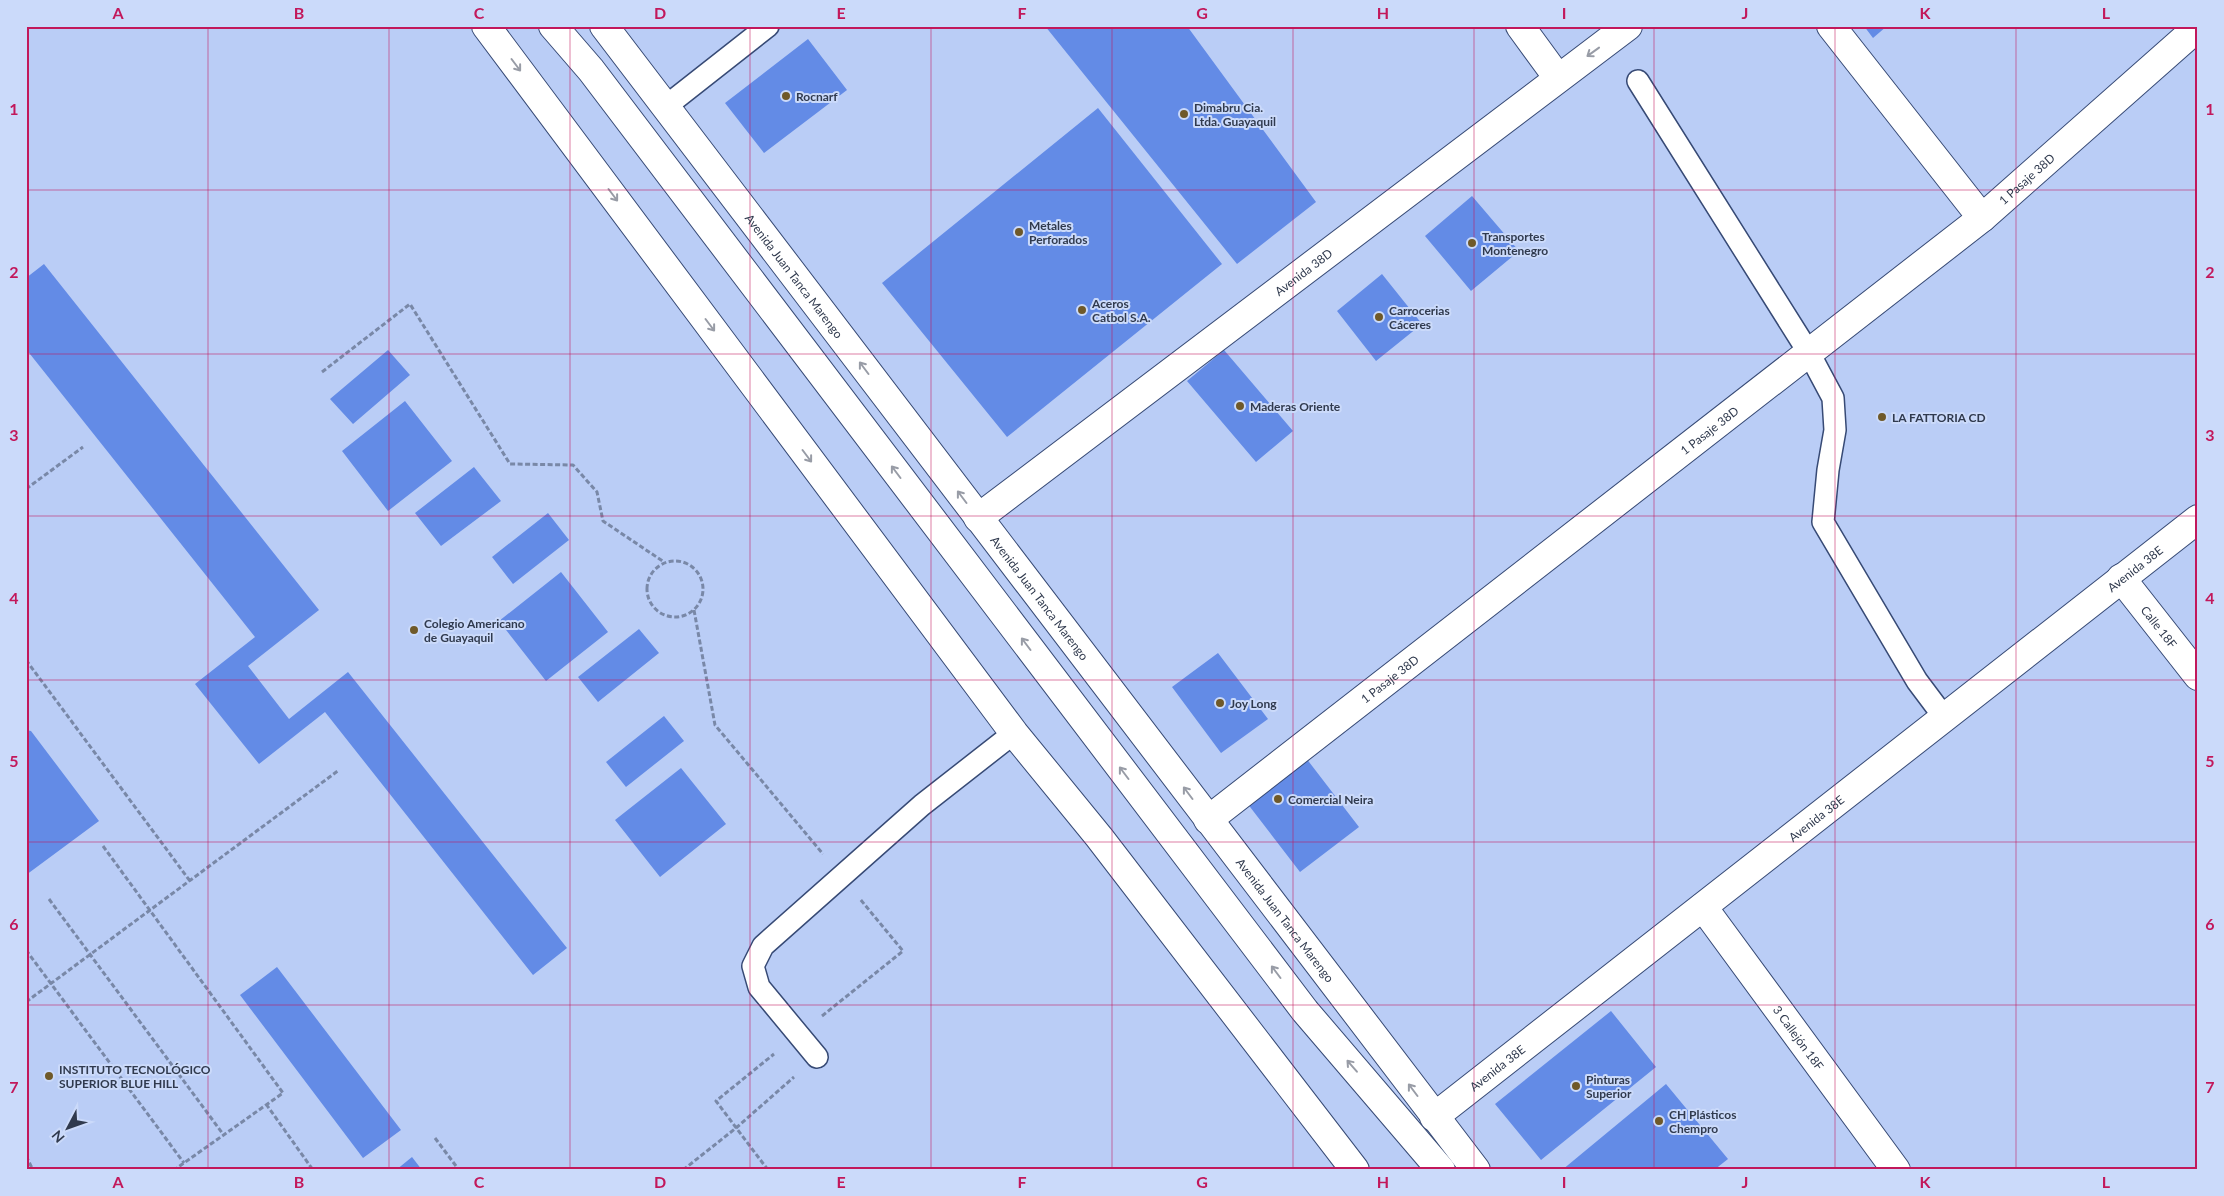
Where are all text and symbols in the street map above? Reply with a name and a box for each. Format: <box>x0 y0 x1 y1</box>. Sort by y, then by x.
text: A <box>111 3 124 22</box>
text: B <box>294 3 304 22</box>
text: C <box>474 3 485 22</box>
text: D <box>654 3 666 22</box>
text: E <box>836 3 846 22</box>
text: F <box>1017 3 1027 22</box>
text: G <box>1196 3 1208 22</box>
text: H <box>1377 3 1389 22</box>
text: I <box>1562 3 1566 22</box>
text: J <box>1742 3 1748 22</box>
text: K <box>1920 3 1932 22</box>
text: L <box>2102 3 2111 22</box>
one-way arrow <box>1586 47 1600 57</box>
one-way arrow <box>511 58 521 72</box>
place label: Rocnarf <box>796 89 838 104</box>
marker: Rocnarf <box>780 90 792 102</box>
text: 1 <box>9 99 19 118</box>
text: 1 <box>2205 99 2215 118</box>
place label: Dimabru Cia. Ltda. Guayaquil <box>1194 100 1276 129</box>
marker: Dimabru Cia. Ltda. Guayaquil <box>1178 108 1190 120</box>
street label: 1 Pasaje 38D <box>1995 150 2058 207</box>
one-way arrow <box>608 188 619 201</box>
street label: Avenida Juan Tanca Marengo <box>742 211 847 341</box>
place label: Metales Perforados <box>1029 218 1088 247</box>
marker: Metales Perforados <box>1013 226 1025 238</box>
place label: Transportes Montenegro <box>1482 229 1548 258</box>
marker: Transportes Montenegro <box>1466 237 1478 249</box>
street label: Avenida 38D <box>1271 245 1335 298</box>
text: 2 <box>9 262 19 281</box>
text: 2 <box>2205 262 2215 281</box>
place label: Aceros Catbol S.A. <box>1091 296 1151 325</box>
place label: Carrocerias Cáceres <box>1389 303 1450 332</box>
marker: Aceros Catbol S.A. <box>1076 304 1088 316</box>
marker: Carrocerias Cáceres <box>1373 311 1385 323</box>
one-way arrow <box>705 318 716 331</box>
one-way arrow <box>859 361 869 375</box>
place label: Maderas Oriente <box>1250 399 1341 414</box>
marker: Maderas Oriente <box>1234 400 1246 412</box>
street label: 1 Pasaje 38D <box>1677 403 1741 457</box>
place label: LA FATTORIA CD <box>1892 410 1986 425</box>
marker: LA FATTORIA CD <box>1876 411 1888 423</box>
text: 3 <box>9 425 19 444</box>
text: 3 <box>2205 425 2215 444</box>
one-way arrow <box>802 449 813 462</box>
one-way arrow <box>891 466 902 479</box>
one-way arrow <box>957 491 968 504</box>
street label: Avenida Juan Tanca Marengo <box>988 533 1092 663</box>
street label: Avenida 38E <box>2104 542 2166 595</box>
text: 4 <box>9 588 19 607</box>
text: 4 <box>2205 588 2215 607</box>
street label: Calle 18F <box>2138 603 2181 651</box>
place label: Colegio Americano de Guayaquil <box>424 616 525 645</box>
marker: Colegio Americano de Guayaquil <box>408 624 420 636</box>
one-way arrow <box>1021 637 1031 651</box>
street label: 1 Pasaje 38D <box>1357 652 1422 706</box>
place label: Joy Long <box>1230 696 1277 711</box>
marker: Joy Long <box>1214 697 1226 709</box>
text: 5 <box>9 751 19 770</box>
text: 5 <box>2205 751 2215 770</box>
one-way arrow <box>1119 767 1130 780</box>
one-way arrow <box>1183 786 1193 800</box>
place label: Comercial Neira <box>1288 792 1373 807</box>
street label: Avenida 38E <box>1785 792 1847 844</box>
marker: Comercial Neira <box>1272 793 1284 805</box>
street label: Avenida Juan Tanca Marengo <box>1233 855 1338 985</box>
text: 6 <box>9 914 19 933</box>
text: 6 <box>2205 914 2215 933</box>
one-way arrow <box>1270 966 1281 979</box>
street label: 3 Callejón 18F <box>1770 1002 1828 1073</box>
street label: Avenida 38E <box>1466 1041 1528 1094</box>
one-way arrow <box>1347 1060 1358 1073</box>
place label: INSTITUTO TECNOLÓGICO SUPERIOR BLUE HILL <box>59 1062 211 1091</box>
marker: INSTITUTO TECNOLÓGICO SUPERIOR BLUE HILL <box>43 1070 55 1082</box>
place label: Pinturas Superior <box>1586 1072 1632 1101</box>
text: 7 <box>9 1077 19 1096</box>
text: 7 <box>2205 1077 2215 1096</box>
marker: Pinturas Superior <box>1570 1080 1582 1092</box>
one-way arrow <box>1408 1084 1419 1097</box>
north arrow <box>42 1104 92 1154</box>
place label: CH Plásticos Chempro <box>1669 1107 1736 1136</box>
marker: CH Plásticos Chempro <box>1653 1115 1665 1127</box>
text: N <box>48 1127 68 1147</box>
text: A <box>111 1172 124 1191</box>
text: B <box>294 1172 304 1191</box>
text: C <box>474 1172 485 1191</box>
text: D <box>654 1172 666 1191</box>
text: E <box>836 1172 846 1191</box>
text: F <box>1017 1172 1027 1191</box>
text: G <box>1196 1172 1208 1191</box>
text: H <box>1377 1172 1389 1191</box>
text: I <box>1562 1172 1566 1191</box>
text: J <box>1742 1172 1748 1191</box>
text: K <box>1920 1172 1932 1191</box>
text: L <box>2102 1172 2111 1191</box>

